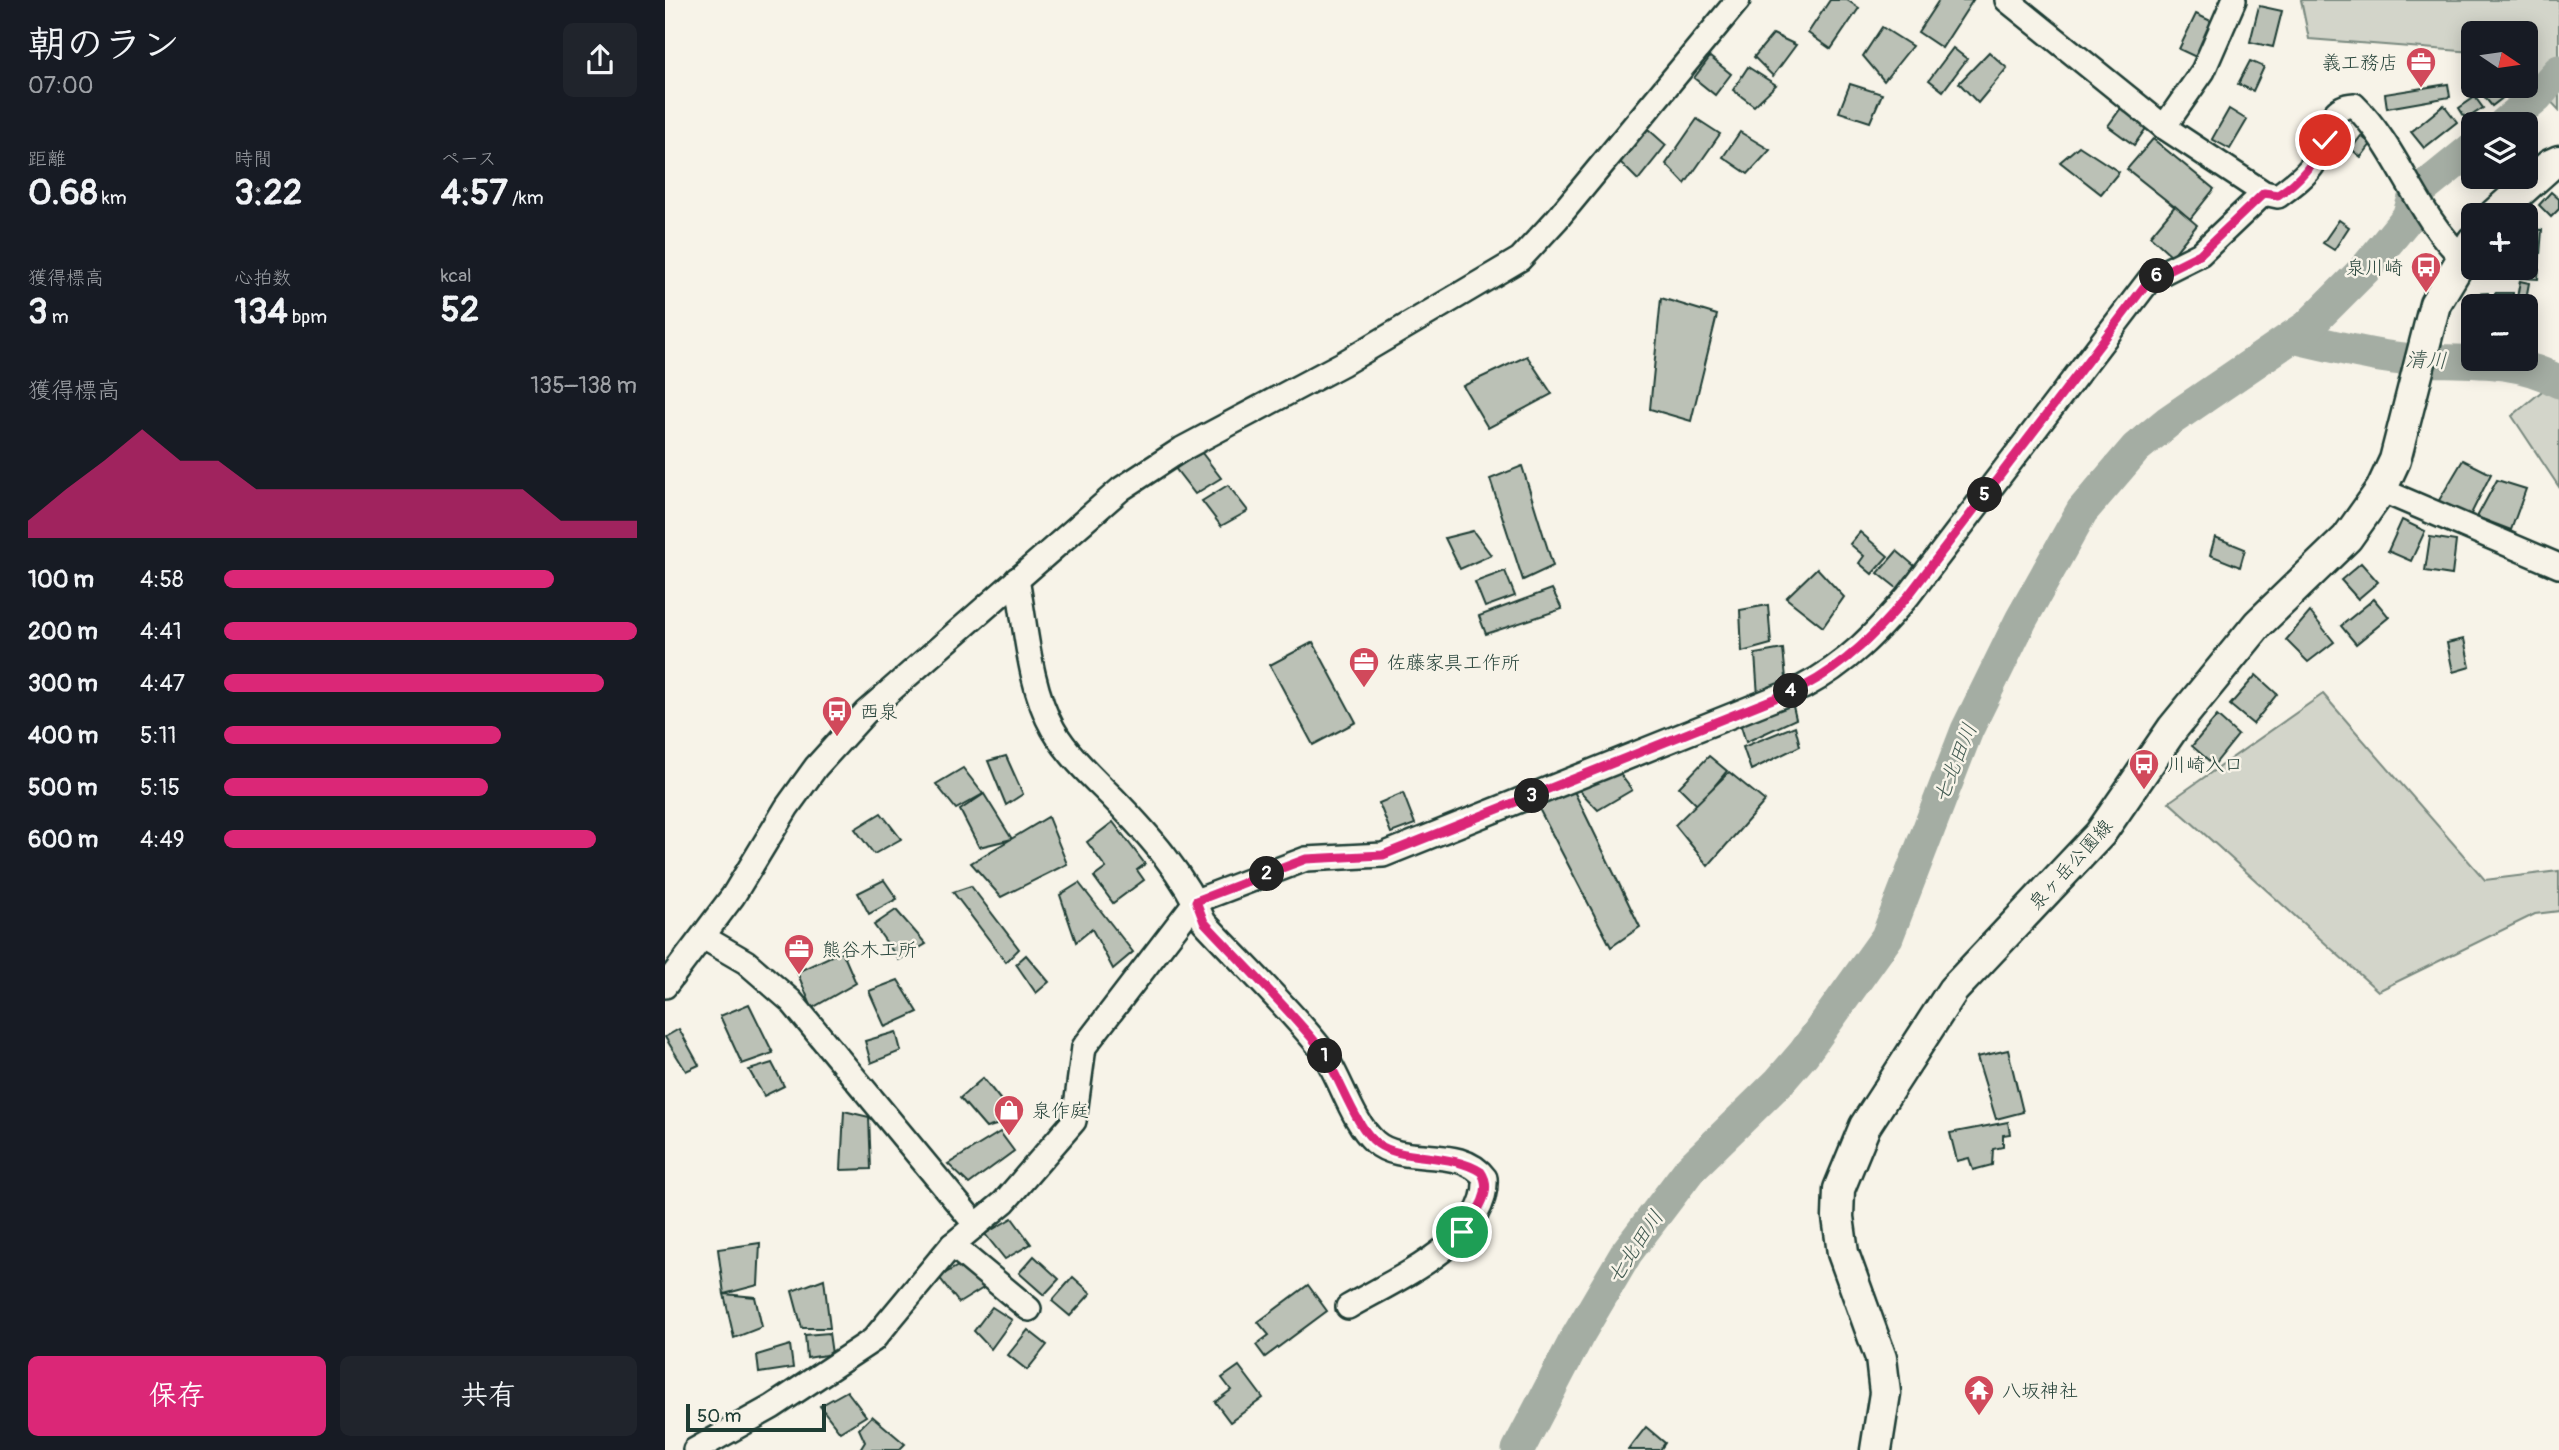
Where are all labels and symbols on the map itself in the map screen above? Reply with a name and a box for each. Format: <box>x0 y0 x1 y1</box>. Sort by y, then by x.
north arrow <box>2461 21 2537 98</box>
office icon: 義工務店 <box>2404 45 2438 89</box>
place label: 義工務店 <box>2322 51 2398 75</box>
pin <box>2295 110 2355 170</box>
bus stop icon: 泉川崎 <box>2409 250 2443 294</box>
place label: 泉川崎 <box>2346 256 2403 280</box>
pin: 6 <box>2139 258 2175 294</box>
water label: 清川 <box>2405 346 2447 375</box>
pin: 5 <box>1967 477 2003 512</box>
office icon: 佐藤家具工作所 <box>1347 645 1381 689</box>
place label: 佐藤家具工作所 <box>1387 651 1520 675</box>
pin: 4 <box>1773 674 1809 708</box>
bus stop icon: 西泉 <box>820 694 854 738</box>
place label: 西泉 <box>860 700 898 724</box>
water label: 七北田川 <box>1927 719 1984 807</box>
bus stop icon: 川崎入口 <box>2127 747 2161 791</box>
place label: 川崎入口 <box>2167 753 2243 777</box>
pin: 3 <box>1515 778 1549 814</box>
street label: 泉ヶ岳公園線 <box>2024 814 2118 915</box>
pin: 2 <box>1249 856 1285 892</box>
office icon: 熊谷木工所 <box>782 932 816 976</box>
place label: 熊谷木工所 <box>822 938 917 962</box>
pin: 1 <box>1307 1038 1343 1074</box>
shop icon: 泉作庭 <box>992 1093 1026 1137</box>
place label: 泉作庭 <box>1032 1099 1089 1123</box>
pin <box>1432 1202 1492 1262</box>
water label: 七北田川 <box>1601 1205 1670 1290</box>
temple icon: 八坂神社 <box>1962 1373 1996 1417</box>
place label: 八坂神社 <box>2002 1379 2078 1403</box>
scale bar <box>686 1401 826 1433</box>

